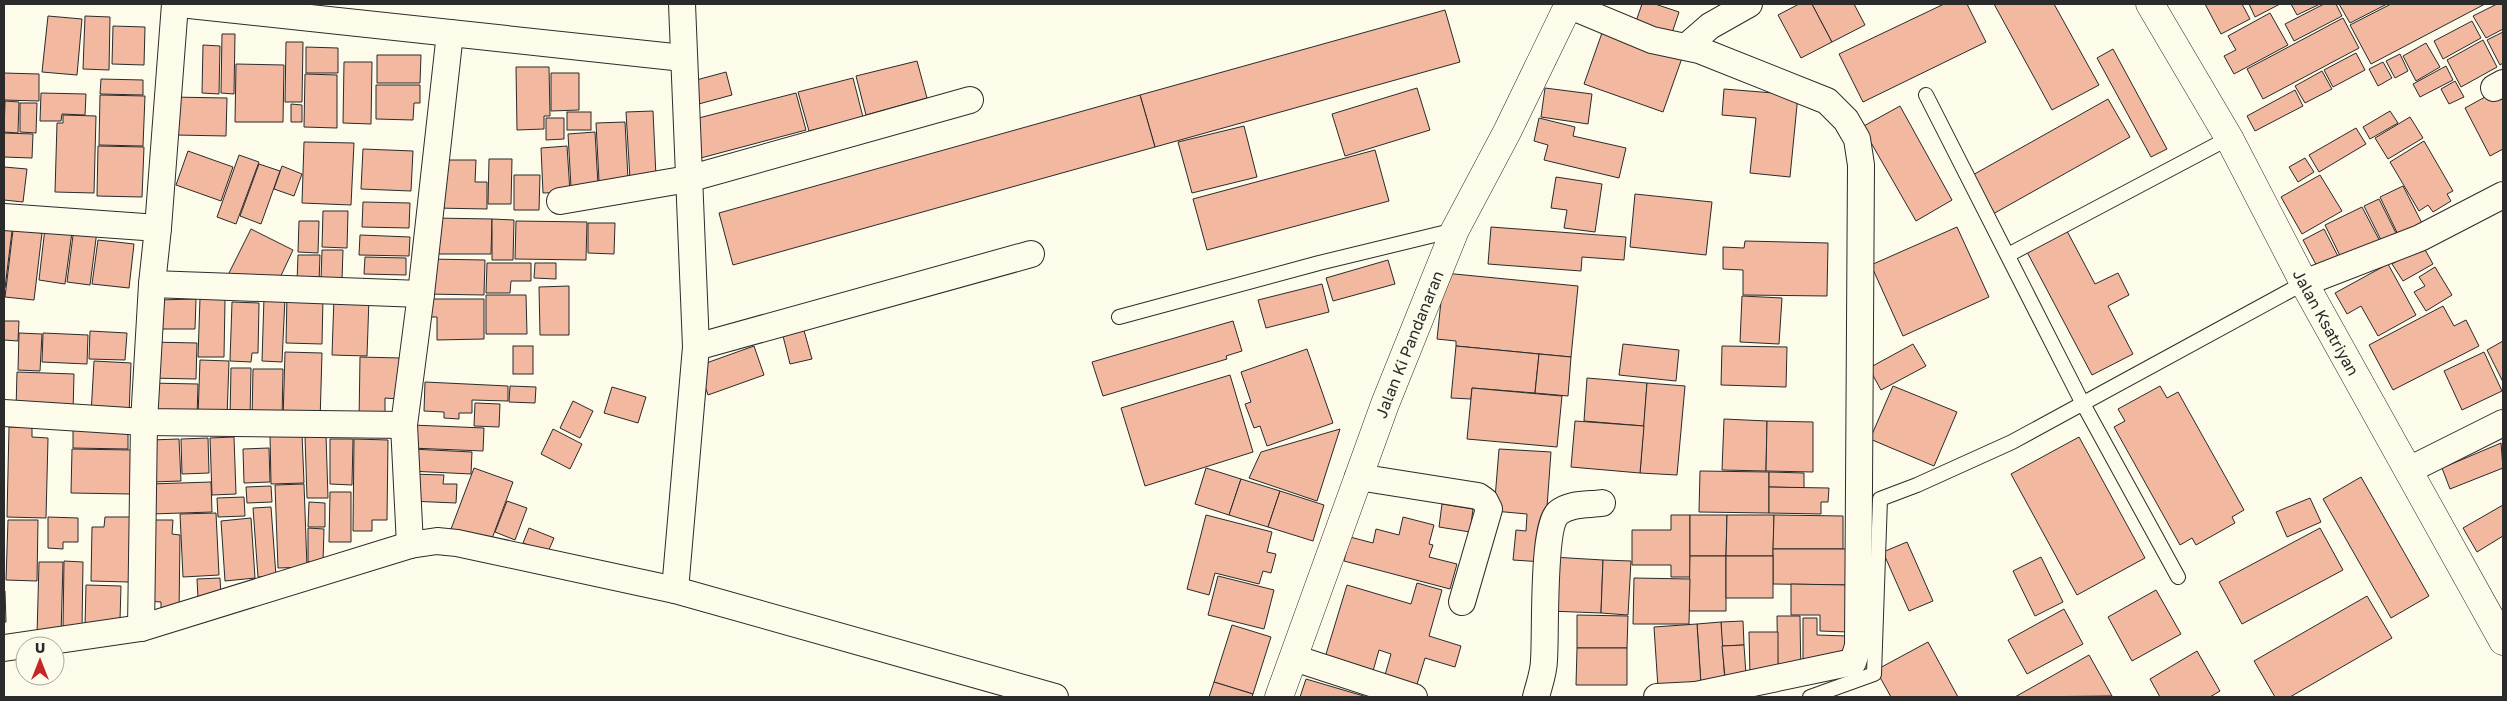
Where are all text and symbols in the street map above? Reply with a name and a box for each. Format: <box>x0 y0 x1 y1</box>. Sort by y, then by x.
street label: Jalan Ksatriyan <box>2289 266 2364 379</box>
street label: Jalan Ki Pandanaran <box>1371 268 1448 421</box>
north arrow <box>15 636 65 686</box>
text: U <box>35 639 45 656</box>

